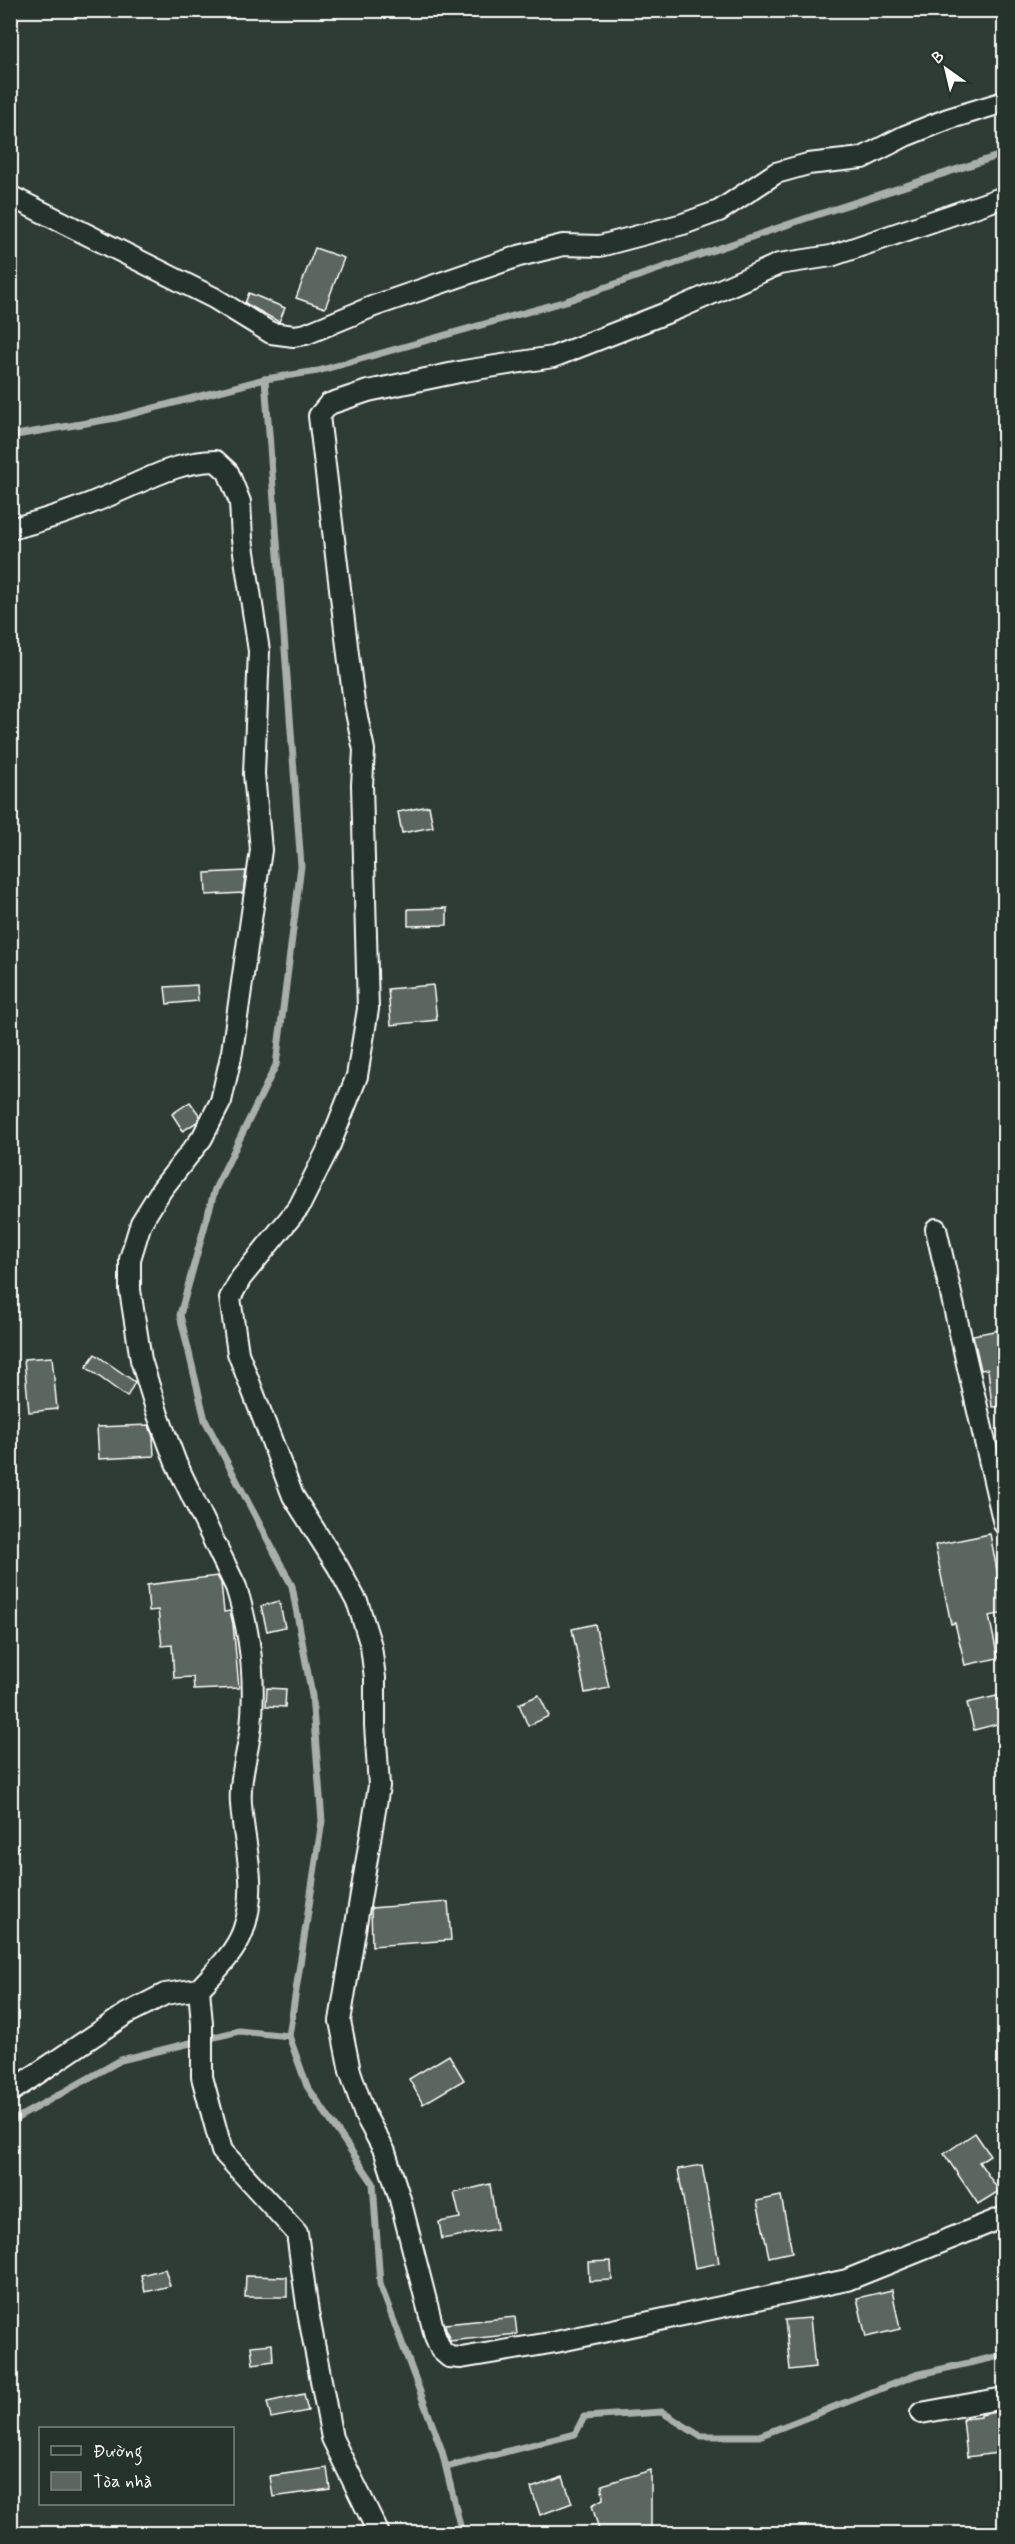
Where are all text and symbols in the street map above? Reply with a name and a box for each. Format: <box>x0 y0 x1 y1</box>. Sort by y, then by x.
north arrow <box>916 39 976 99</box>
text: B <box>928 46 949 69</box>
legend <box>39 2427 234 2505</box>
text: Đường <box>93 2440 143 2466</box>
text: Tòa nhà <box>93 2470 152 2494</box>

